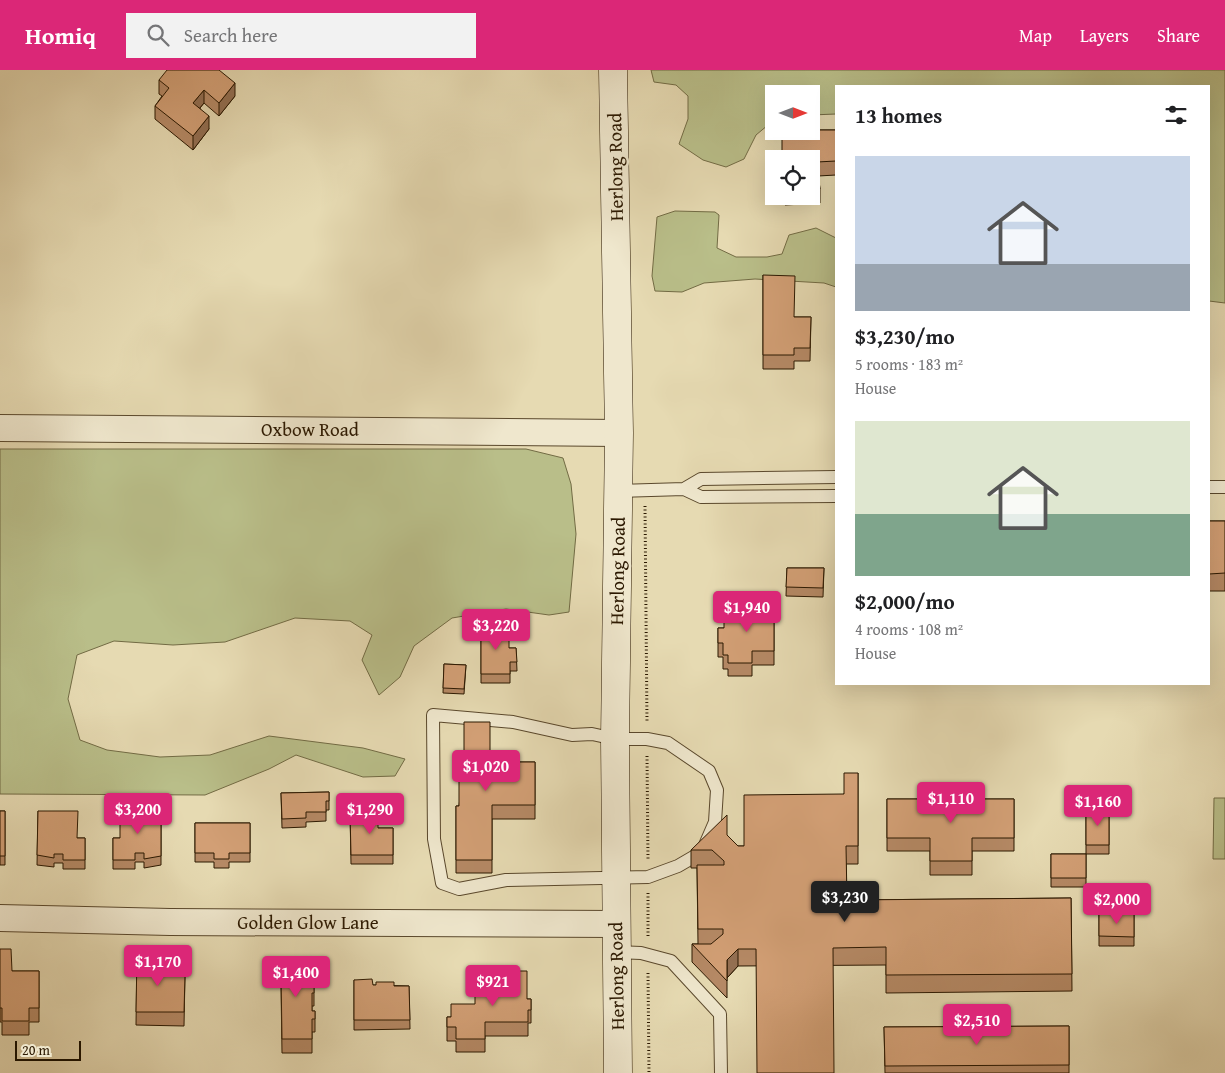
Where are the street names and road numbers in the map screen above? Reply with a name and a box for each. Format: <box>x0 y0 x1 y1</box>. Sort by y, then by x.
street label: Herlong Road <box>600 112 630 221</box>
street label: Oxbow Road <box>261 415 360 443</box>
street label: Herlong Road <box>602 516 632 625</box>
street label: Golden Glow Lane <box>237 908 379 936</box>
street label: Herlong Road <box>601 921 631 1030</box>

